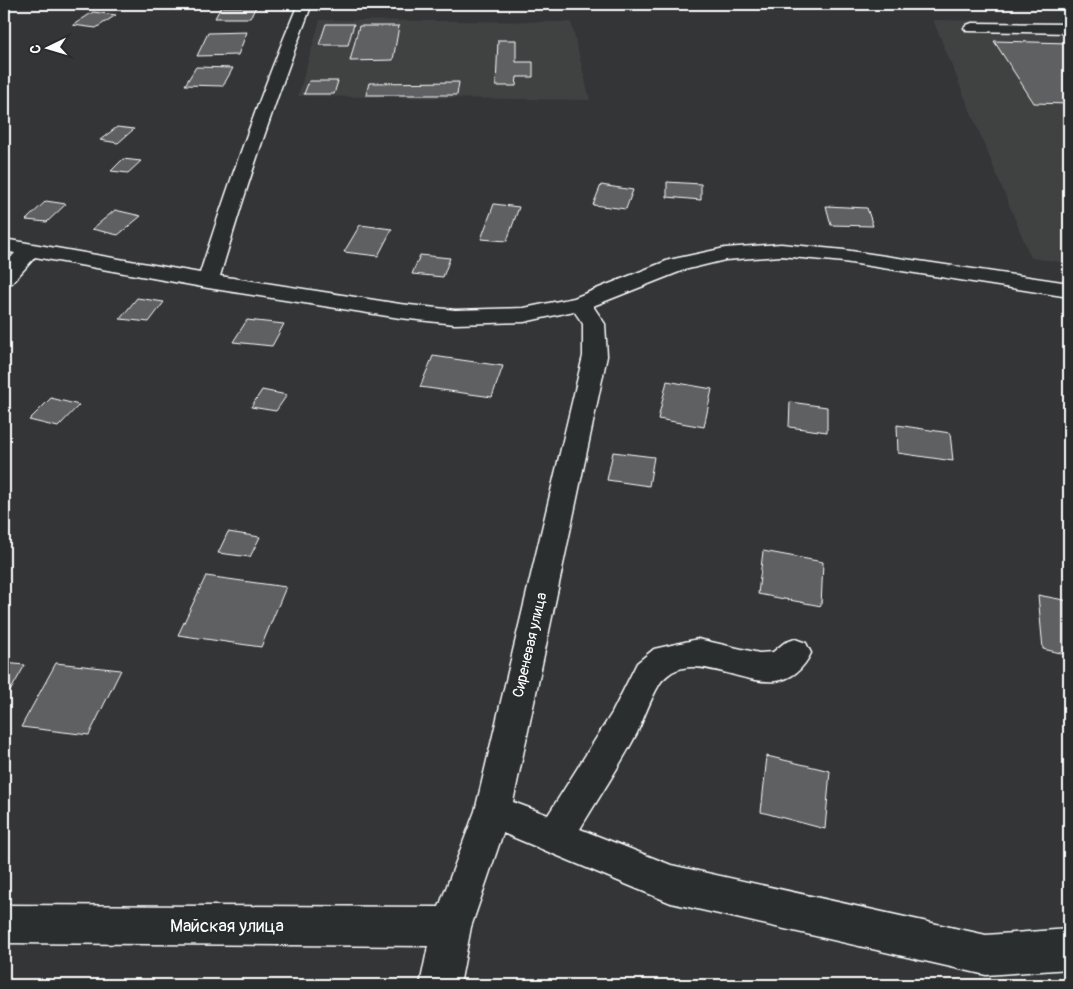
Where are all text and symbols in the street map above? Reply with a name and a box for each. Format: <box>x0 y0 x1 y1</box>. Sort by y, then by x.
north arrow <box>22 22 72 72</box>
text: С <box>27 44 44 54</box>
street label: Сиреневая улица <box>509 591 551 699</box>
street label: Майская улица <box>170 915 284 938</box>

